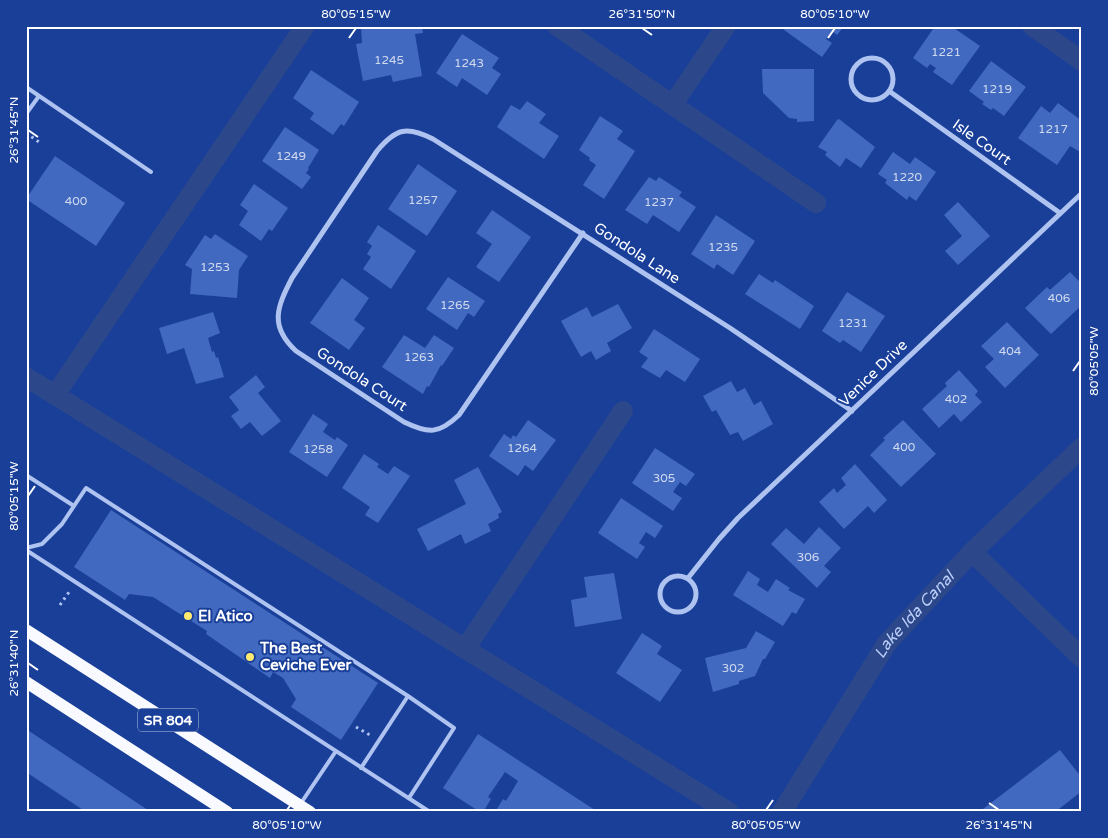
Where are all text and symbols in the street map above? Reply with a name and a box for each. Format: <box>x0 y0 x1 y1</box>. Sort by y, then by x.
text: 80°05'15"W <box>321 7 391 21</box>
text: 26°31'50"N <box>609 7 675 21</box>
text: 80°05'10"W <box>800 7 870 21</box>
house number: 1221 <box>931 45 961 59</box>
house number: 1245 <box>374 53 404 67</box>
house number: 1243 <box>454 56 484 70</box>
house number: 1219 <box>982 82 1012 96</box>
text: 26°31'45"N <box>7 97 21 163</box>
street label: Isle Court <box>949 115 1015 169</box>
house number: 1217 <box>1038 122 1068 136</box>
house number: 1249 <box>276 149 306 163</box>
house number: 1220 <box>892 170 923 184</box>
house number: 1257 <box>408 193 438 207</box>
house number: 400 <box>65 194 88 208</box>
house number: 1237 <box>644 195 674 209</box>
street label: Gondola Lane <box>591 219 683 287</box>
house number: 1235 <box>708 240 738 254</box>
house number: 1253 <box>200 260 230 274</box>
house number: 406 <box>1048 291 1070 305</box>
house number: 1265 <box>440 298 470 312</box>
house number: 1231 <box>838 316 868 330</box>
text: 80°05'05"W <box>1087 326 1101 396</box>
street label: Venice Drive <box>835 336 911 410</box>
street label: Gondola Court <box>313 343 411 415</box>
house number: 404 <box>999 344 1022 358</box>
house number: 1263 <box>404 350 434 364</box>
house number: 402 <box>945 392 967 406</box>
house number: 400 <box>893 440 916 454</box>
house number: 1264 <box>507 441 538 455</box>
house number: 1258 <box>303 442 333 456</box>
text: 80°05'15"W <box>7 461 21 531</box>
house number: 305 <box>653 471 675 485</box>
house number: 306 <box>797 550 819 564</box>
water label: Lake Ida Canal <box>870 566 960 662</box>
place label: El Atico <box>198 607 253 625</box>
marker: El Atico <box>182 610 194 622</box>
text: 26°31'40"N <box>7 630 21 696</box>
place label: The Best Ceviche Ever <box>259 639 351 674</box>
marker: The Best Ceviche Ever <box>244 651 256 663</box>
house number: 302 <box>722 661 744 675</box>
road number: SR 804 <box>138 708 198 732</box>
text: 80°05'10"W <box>252 818 322 832</box>
text: 80°05'05"W <box>731 818 801 832</box>
text: 26°31'45"N <box>966 818 1032 832</box>

